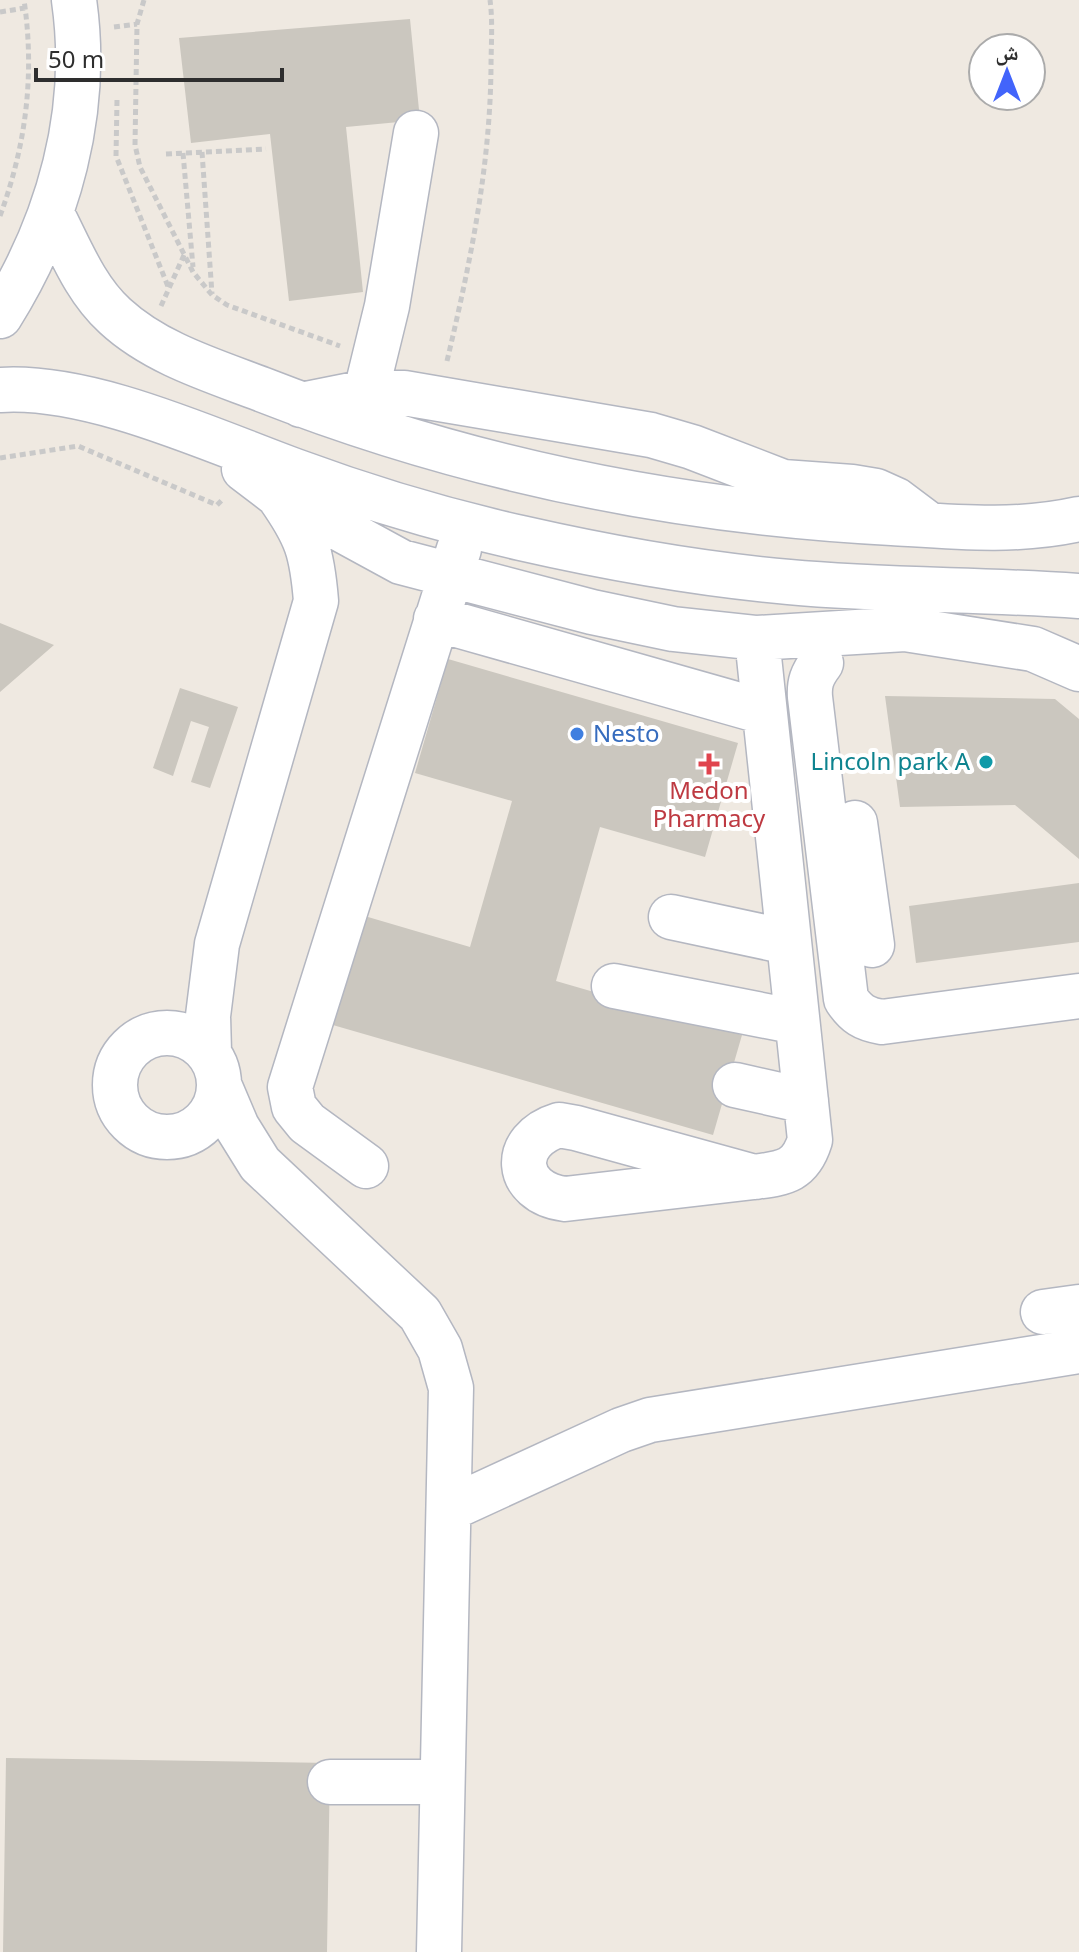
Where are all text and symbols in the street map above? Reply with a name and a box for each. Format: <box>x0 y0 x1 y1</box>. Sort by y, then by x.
scale bar <box>36 32 282 82</box>
north arrow <box>967 32 1047 112</box>
text: ش <box>995 36 1019 66</box>
text: 50 m <box>48 42 104 75</box>
place label: Nesto <box>593 716 659 749</box>
marker: Nesto <box>568 725 586 743</box>
place label: Lincoln park A <box>811 744 971 777</box>
marker: Lincoln park A <box>977 753 995 771</box>
marker: Medon Pharmacy <box>700 755 718 773</box>
place label: Medon Pharmacy <box>653 773 766 834</box>

